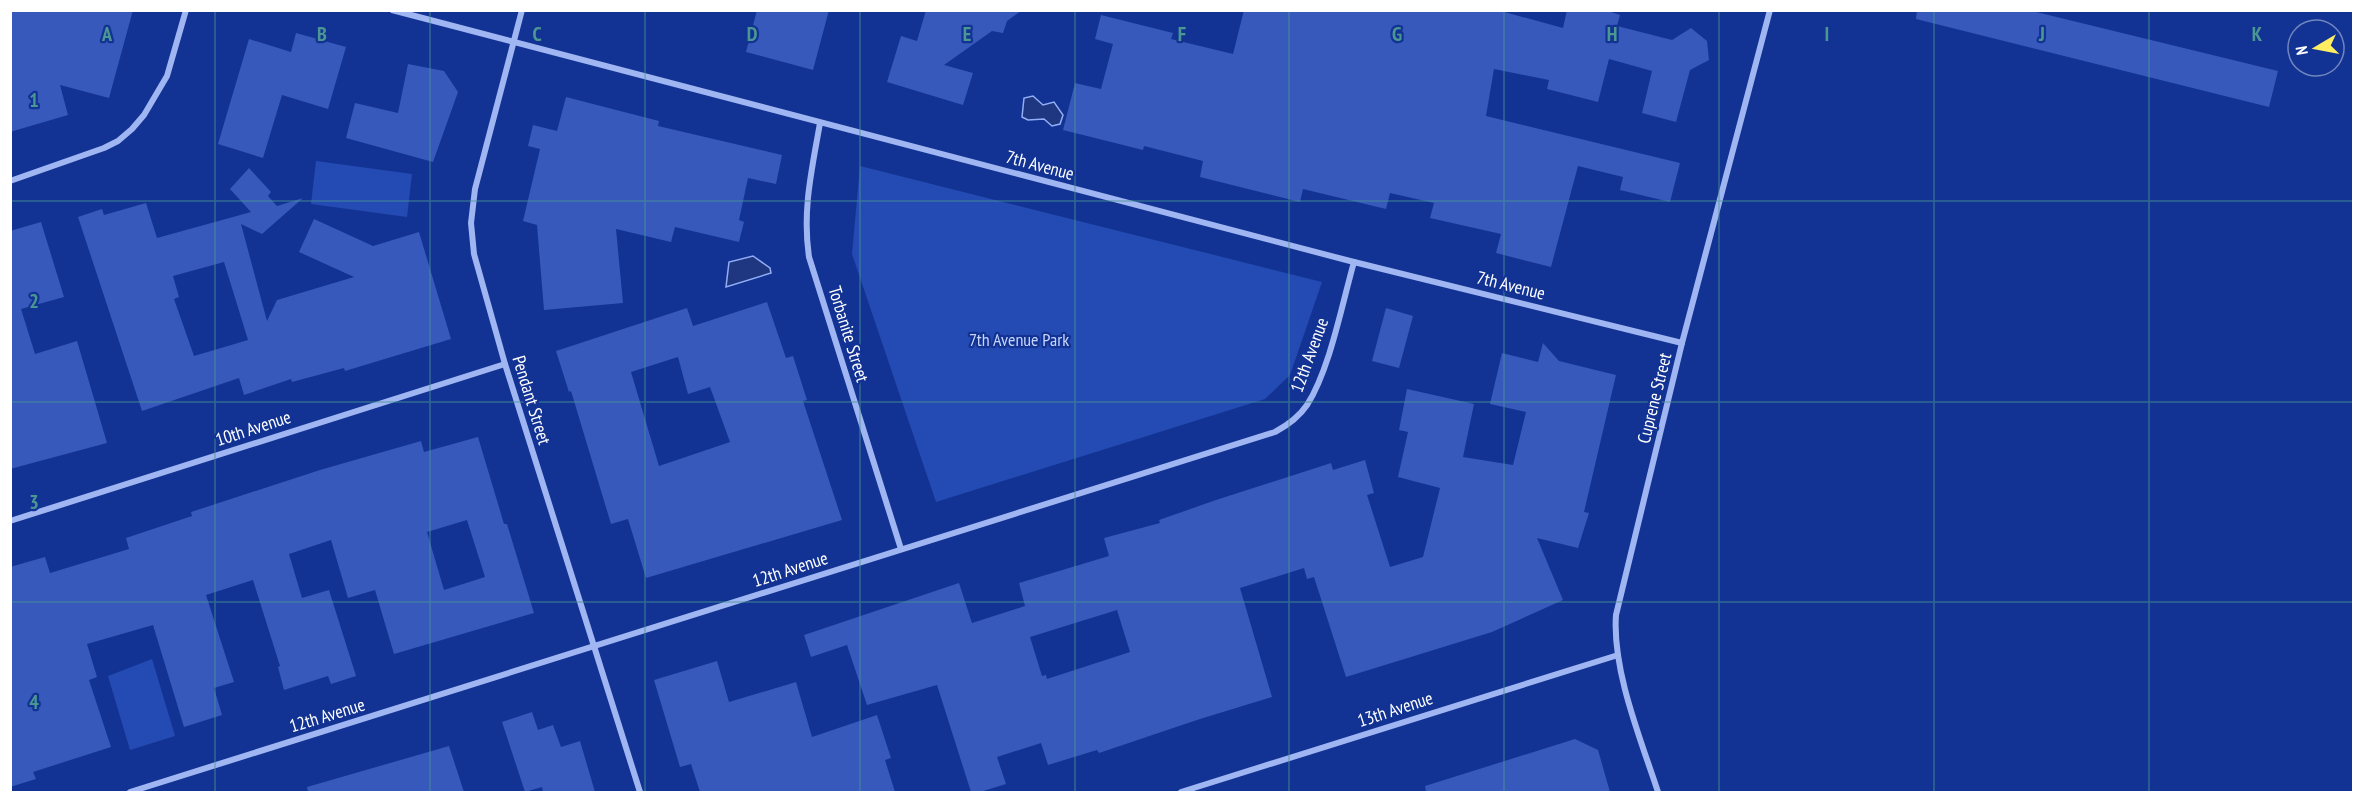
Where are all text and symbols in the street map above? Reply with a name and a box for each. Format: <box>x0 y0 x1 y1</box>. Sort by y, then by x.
north arrow <box>2286 18 2346 78</box>
text: A <box>101 21 113 47</box>
text: B <box>317 21 327 47</box>
text: C <box>532 21 542 47</box>
text: D <box>747 21 758 47</box>
text: E <box>963 21 971 47</box>
text: F <box>1178 21 1186 47</box>
text: G <box>1392 21 1402 47</box>
text: H <box>1607 21 1617 47</box>
text: I <box>1825 21 1829 47</box>
text: J <box>2038 21 2045 47</box>
text: K <box>2252 21 2263 47</box>
text: N <box>2291 45 2312 57</box>
text: 1 <box>29 87 39 113</box>
street label: 7th Avenue <box>1003 145 1077 185</box>
street label: 7th Avenue <box>1474 265 1548 305</box>
street label: Torbanite Street <box>824 283 874 385</box>
text: 2 <box>29 288 39 314</box>
street label: 12th Avenue <box>1285 314 1333 396</box>
park label: 7th Avenue Park <box>969 328 1069 351</box>
street label: Cuprene Street <box>1632 350 1676 446</box>
street label: Pendant Street <box>508 353 556 447</box>
street label: 10th Avenue <box>212 405 294 451</box>
text: 3 <box>29 489 39 515</box>
street label: 12th Avenue <box>749 546 831 592</box>
street label: 13th Avenue <box>1354 686 1436 732</box>
text: 4 <box>29 689 39 715</box>
street label: 12th Avenue <box>286 693 368 737</box>

